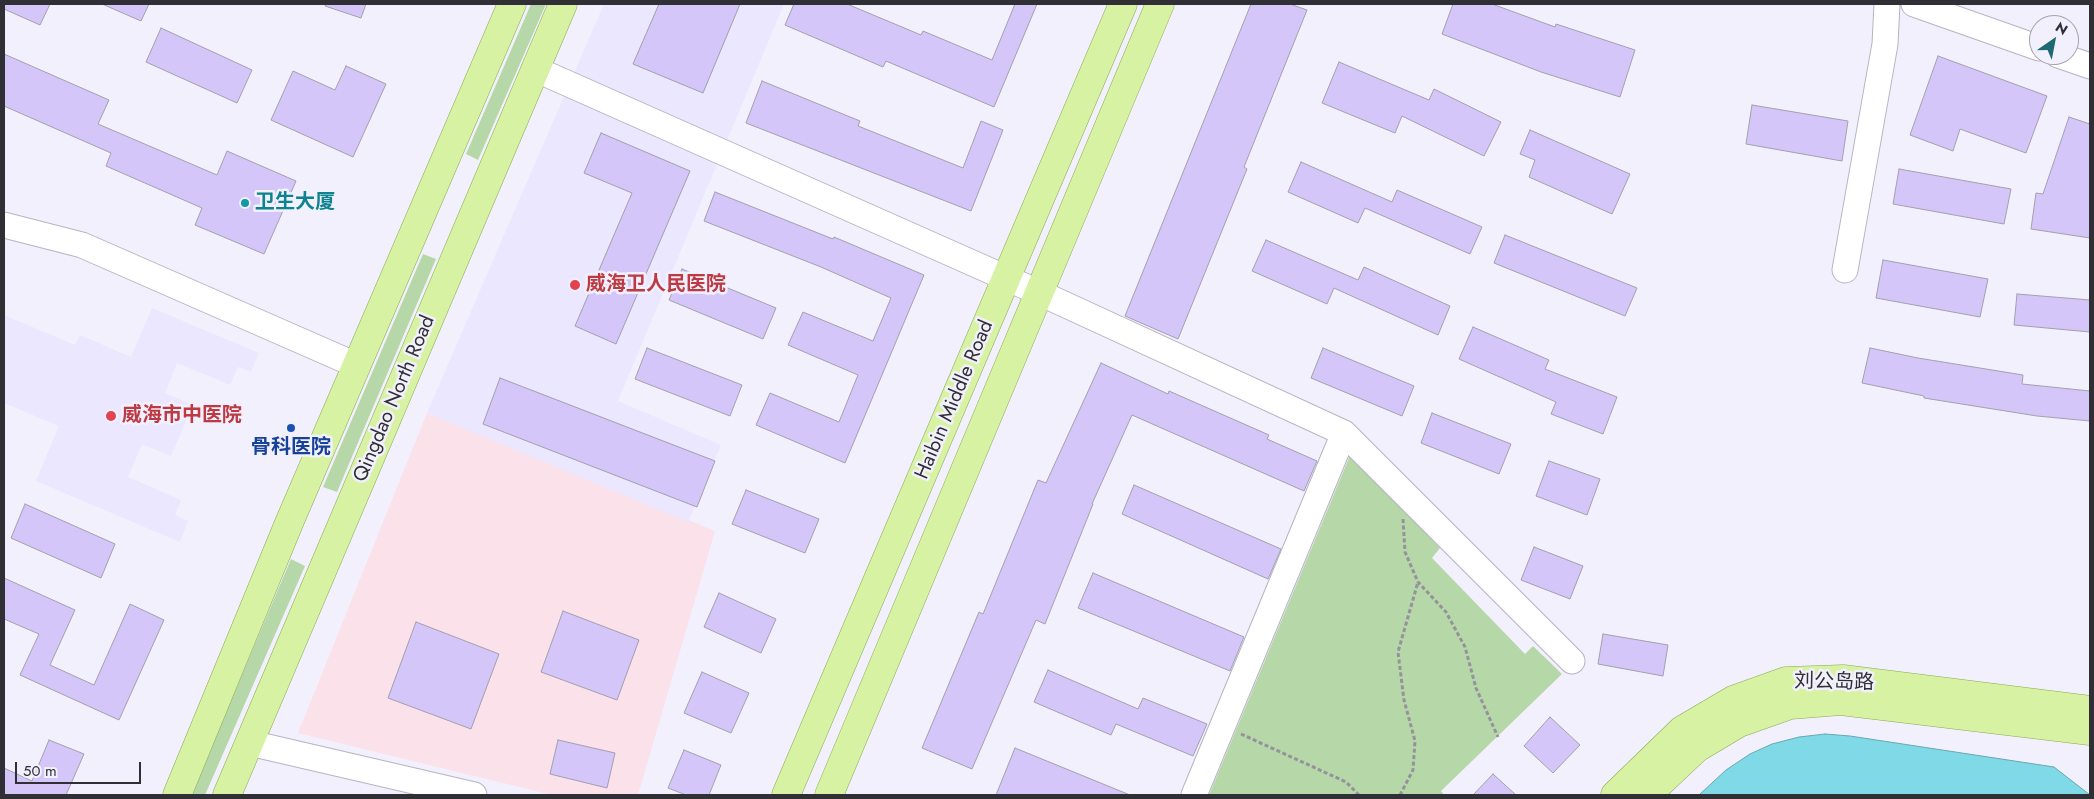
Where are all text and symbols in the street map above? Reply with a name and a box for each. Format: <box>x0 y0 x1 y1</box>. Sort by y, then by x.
north arrow <box>2029 15 2079 65</box>
text: N <box>2052 17 2072 40</box>
place label: 卫生大厦 <box>255 191 335 215</box>
marker: 卫生大厦 <box>239 197 251 209</box>
place label: 威海卫人民医院 <box>586 273 726 297</box>
marker: 威海卫人民医院 <box>568 278 582 292</box>
street label: Qingdao North Road <box>349 312 441 486</box>
street label: Haibin Middle Road <box>911 317 999 483</box>
place label: 威海市中医院 <box>122 404 242 428</box>
marker: 威海市中医院 <box>104 409 118 423</box>
marker: 骨科医院 <box>285 422 297 434</box>
place label: 骨科医院 <box>251 436 331 460</box>
street label: 刘公岛路 <box>1794 670 1874 696</box>
scale bar <box>18 752 144 784</box>
text: 50 m <box>23 760 57 782</box>

